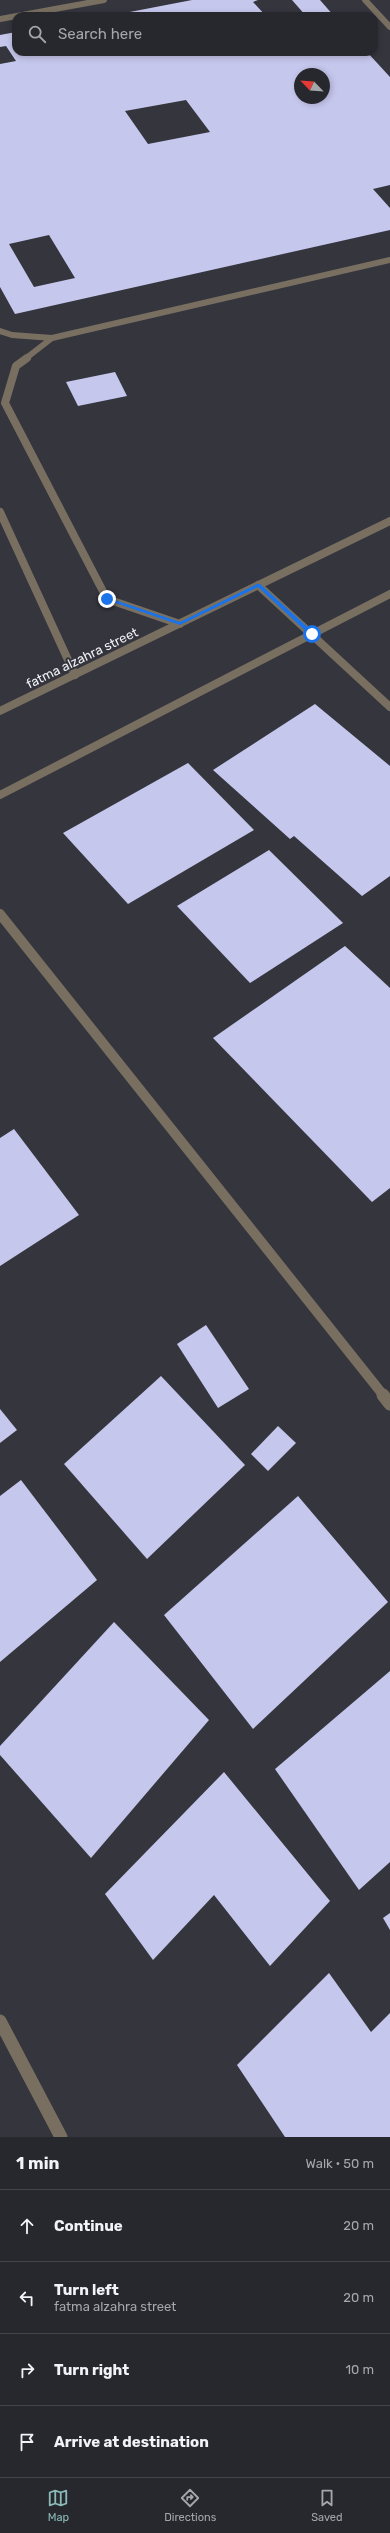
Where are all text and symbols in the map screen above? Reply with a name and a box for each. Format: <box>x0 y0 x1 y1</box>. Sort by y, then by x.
search box <box>12 12 378 56</box>
icon: search <box>26 23 48 45</box>
text: Search here <box>58 25 142 43</box>
north arrow <box>294 68 330 104</box>
route end <box>98 590 116 608</box>
street label: fatma alzahra street <box>24 624 140 692</box>
route start <box>303 625 321 643</box>
text: 1 min <box>16 2153 59 2173</box>
text: Walk · 50 m <box>306 2156 374 2171</box>
icon: ahead <box>16 2215 38 2237</box>
text: Continue <box>54 2217 123 2235</box>
text: 20 m <box>343 2218 374 2233</box>
text: Turn left <box>54 2281 119 2299</box>
icon: left <box>16 2287 38 2309</box>
text: 20 m <box>343 2290 374 2305</box>
text: fatma alzahra street <box>54 2299 176 2314</box>
icon: right <box>16 2359 38 2381</box>
text: Turn right <box>54 2361 129 2379</box>
text: 10 m <box>345 2362 374 2377</box>
icon: arrive <box>16 2431 38 2453</box>
text: Arrive at destination <box>54 2433 209 2451</box>
tab: Map <box>47 2487 69 2524</box>
tab: Directions <box>164 2487 216 2524</box>
tab: Saved <box>311 2487 343 2524</box>

